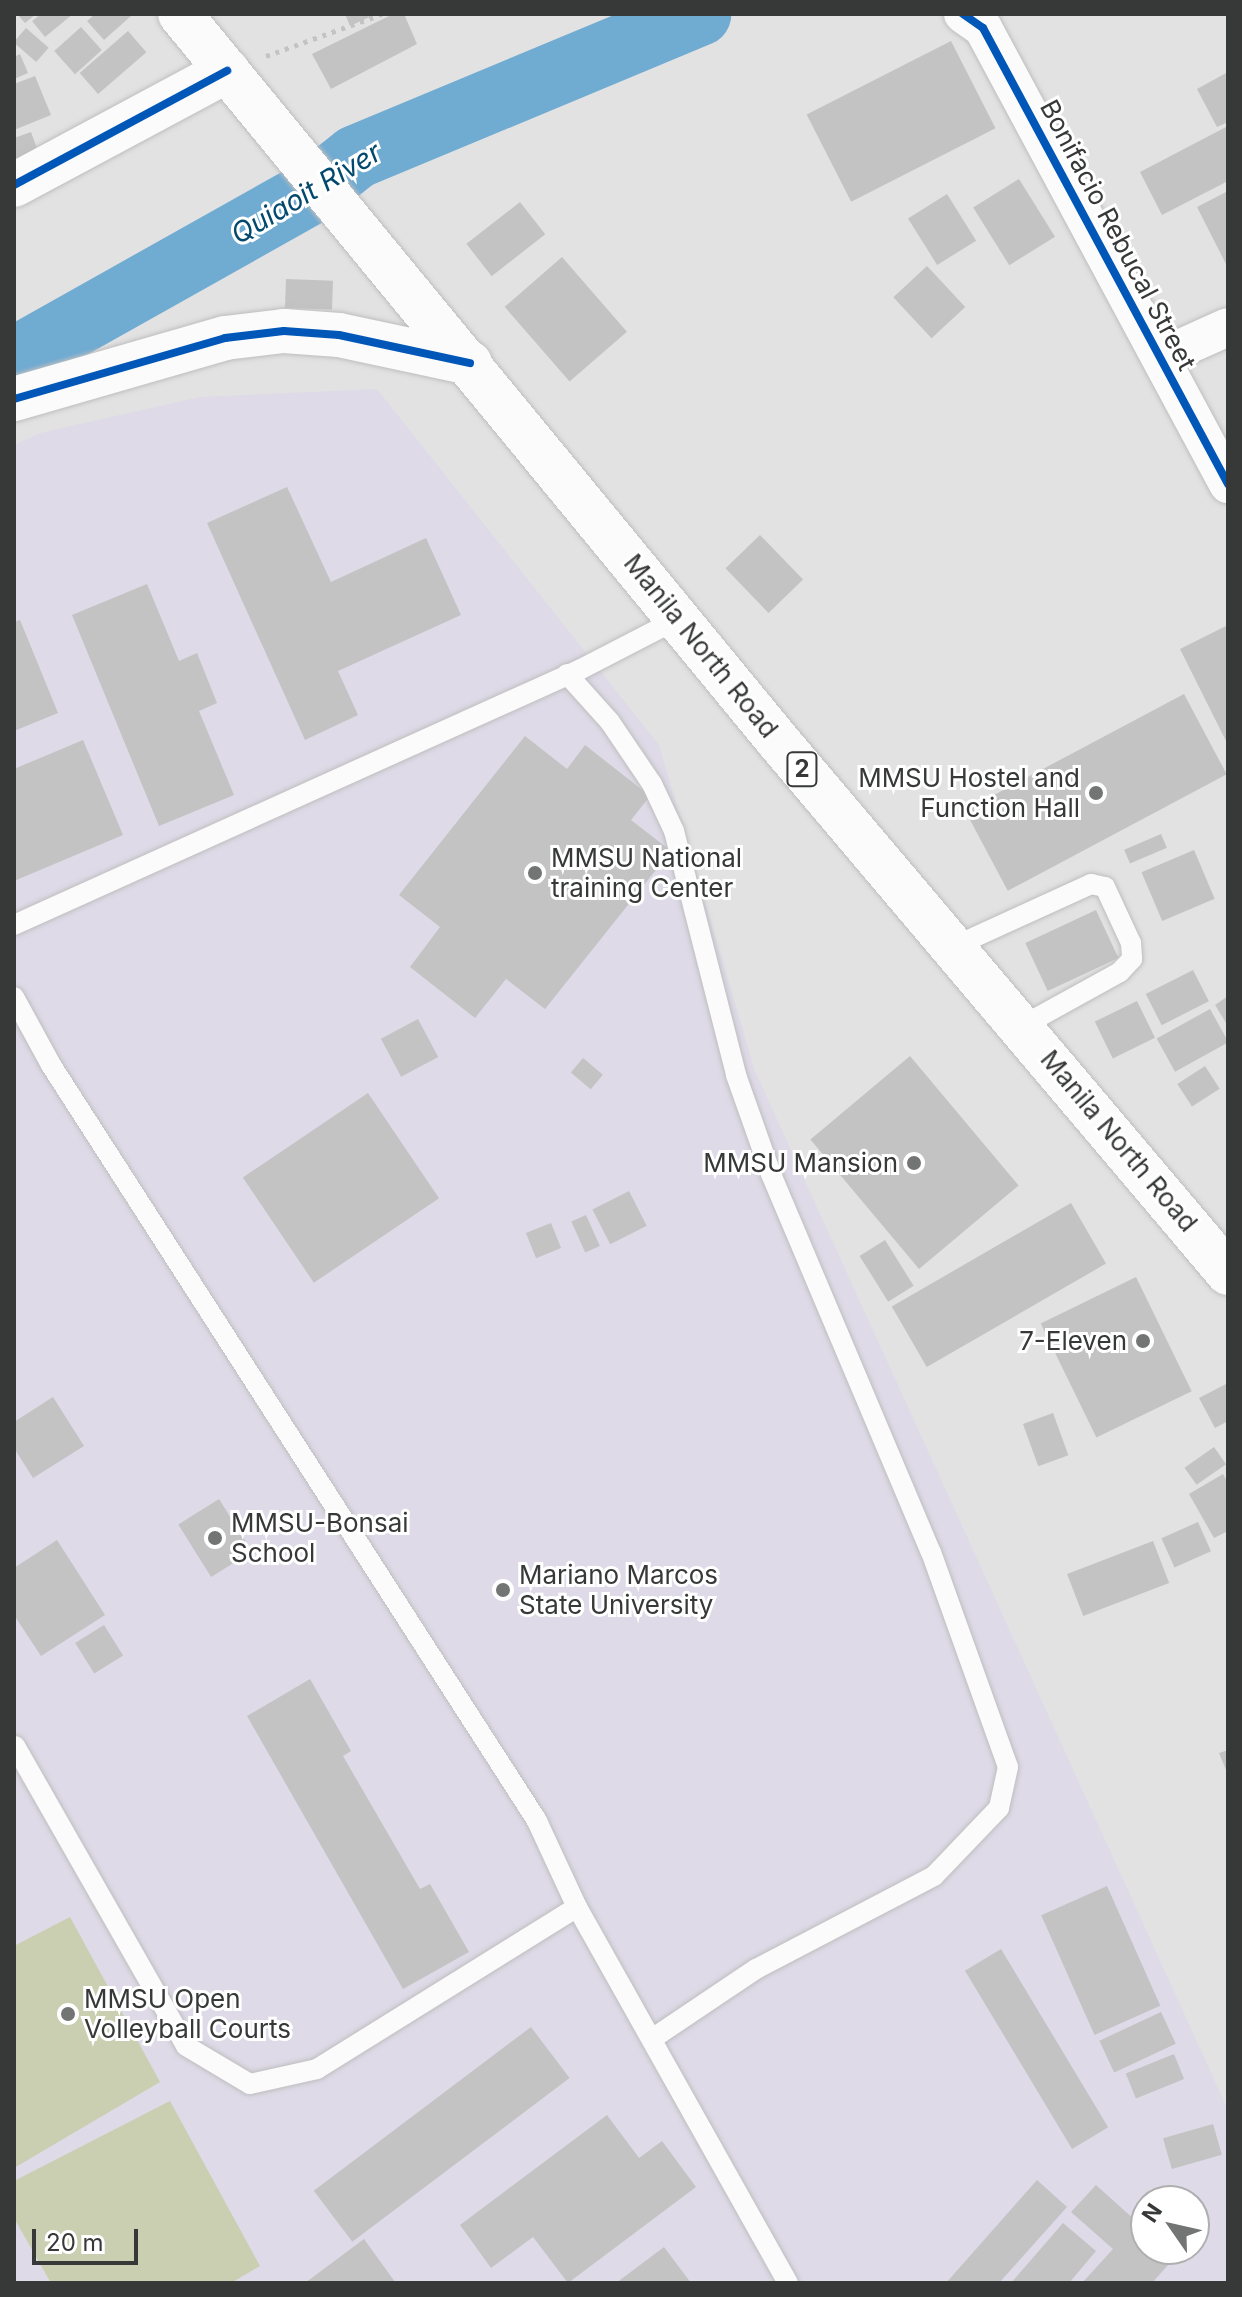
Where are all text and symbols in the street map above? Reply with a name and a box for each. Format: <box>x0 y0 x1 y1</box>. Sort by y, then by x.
street label: Bonifacio Rebucal Street <box>1033 95 1203 375</box>
water label: Quiaoit River <box>225 135 387 251</box>
street label: Manila North Road <box>617 548 785 744</box>
road number: 2 <box>786 749 818 789</box>
place label: MMSU Hostel and Function Hall <box>858 762 1080 824</box>
marker: MMSU Hostel and Function Hall <box>1087 784 1105 802</box>
place label: MMSU National training Center <box>551 842 742 904</box>
marker: MMSU National training Center <box>526 864 544 882</box>
street label: Manila North Road <box>1034 1044 1204 1238</box>
place label: MMSU Mansion <box>703 1147 898 1179</box>
marker: MMSU Mansion <box>905 1154 923 1172</box>
place label: 7-Eleven <box>1019 1325 1127 1357</box>
marker: 7-Eleven <box>1134 1332 1152 1350</box>
place label: MMSU-Bonsai School <box>231 1507 409 1568</box>
marker: MMSU-Bonsai School <box>206 1529 224 1547</box>
place label: Mariano Marcos State University <box>519 1559 718 1620</box>
marker: Mariano Marcos State University <box>494 1581 512 1599</box>
place label: MMSU Open Volleyball Courts <box>84 1983 291 2044</box>
marker: MMSU Open Volleyball Courts <box>59 2005 77 2023</box>
north arrow <box>1130 2185 1210 2265</box>
text: N <box>1136 2198 1167 2227</box>
scale bar <box>36 2213 142 2263</box>
text: 20 m <box>46 2228 104 2257</box>

